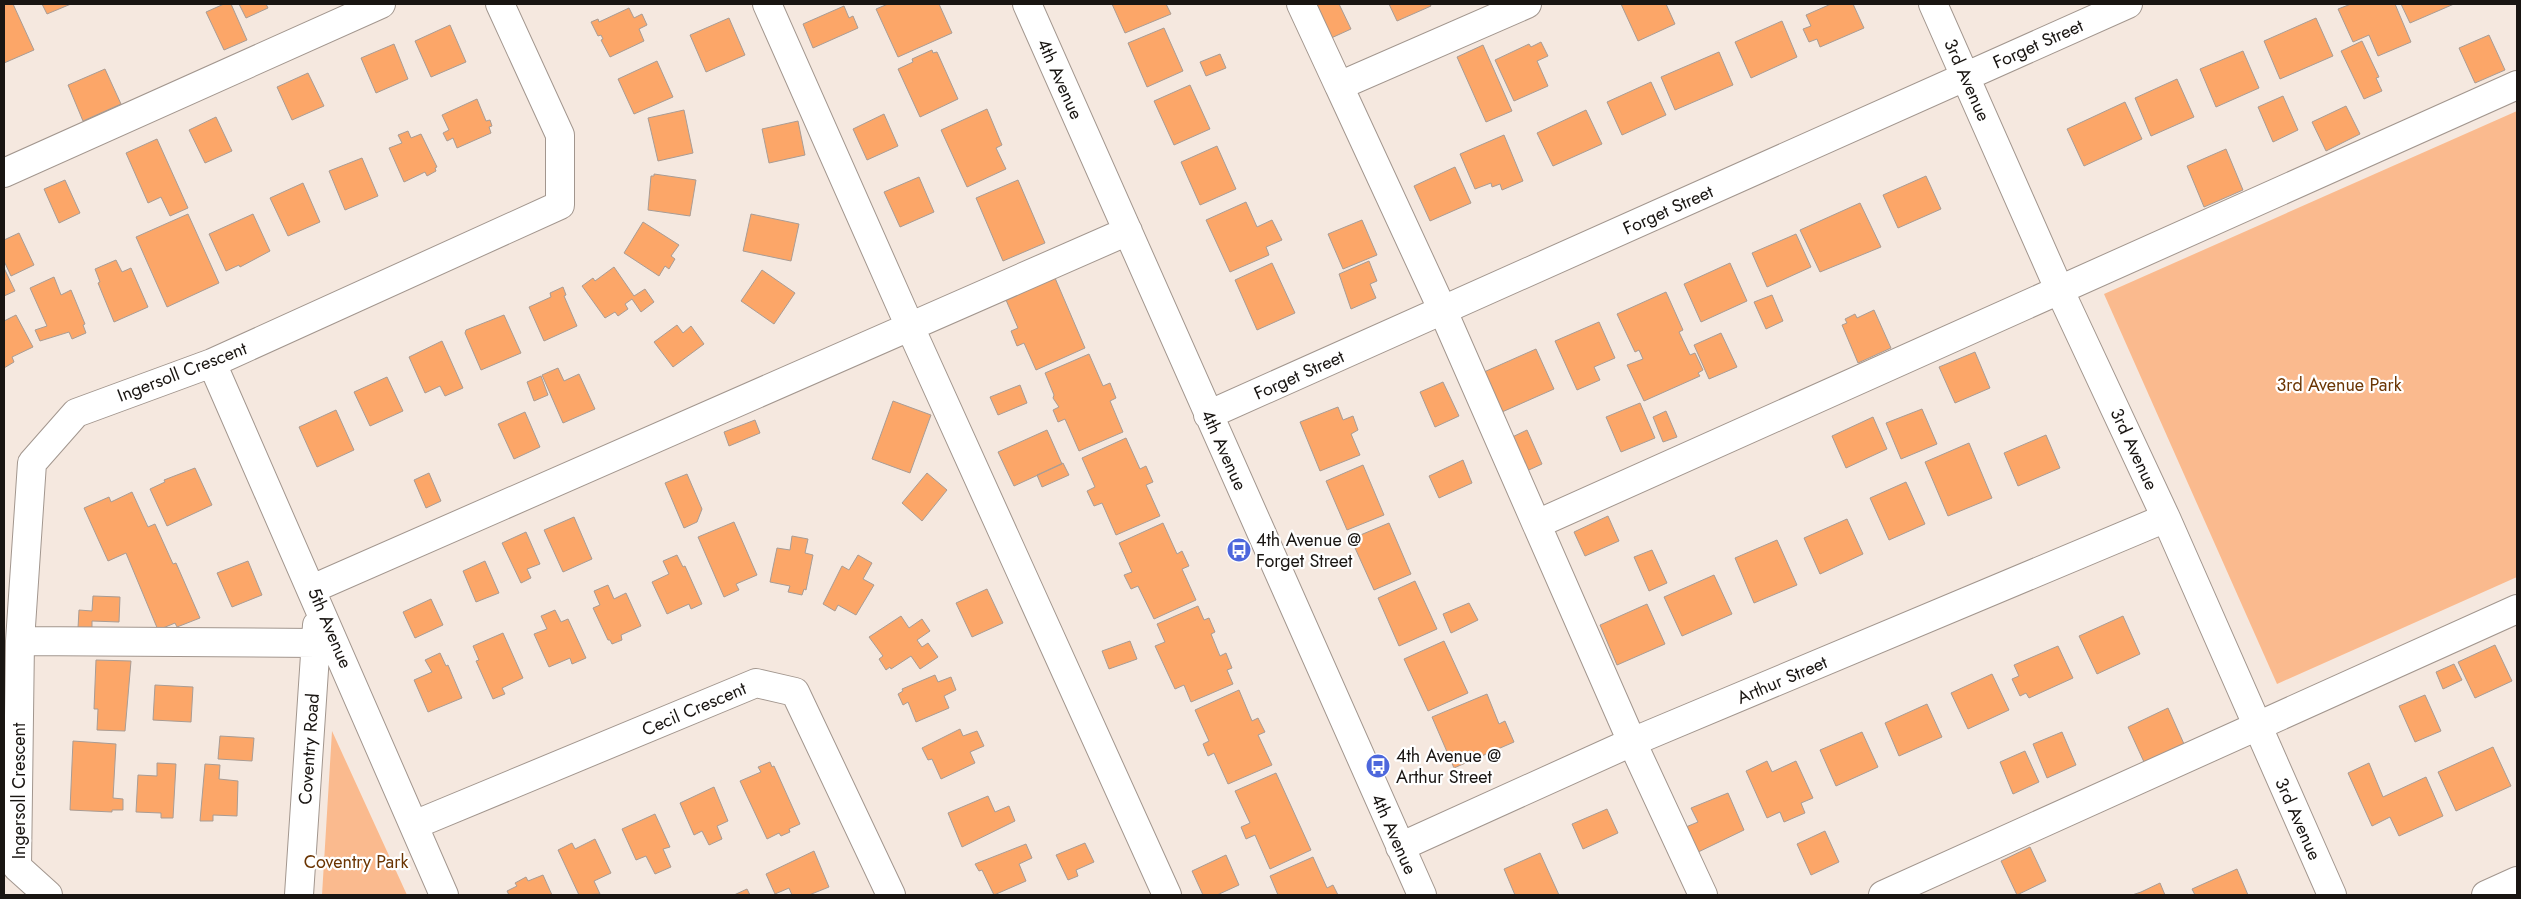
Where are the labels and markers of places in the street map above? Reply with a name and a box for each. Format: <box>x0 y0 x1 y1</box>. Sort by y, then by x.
place label: 4th Avenue @ Forget Street <box>1256 527 1361 574</box>
bus stop icon: 4th Avenue @ Forget Street <box>1226 537 1252 563</box>
place label: 4th Avenue @ Arthur Street <box>1396 743 1501 790</box>
bus stop icon: 4th Avenue @ Arthur Street <box>1365 753 1391 779</box>

